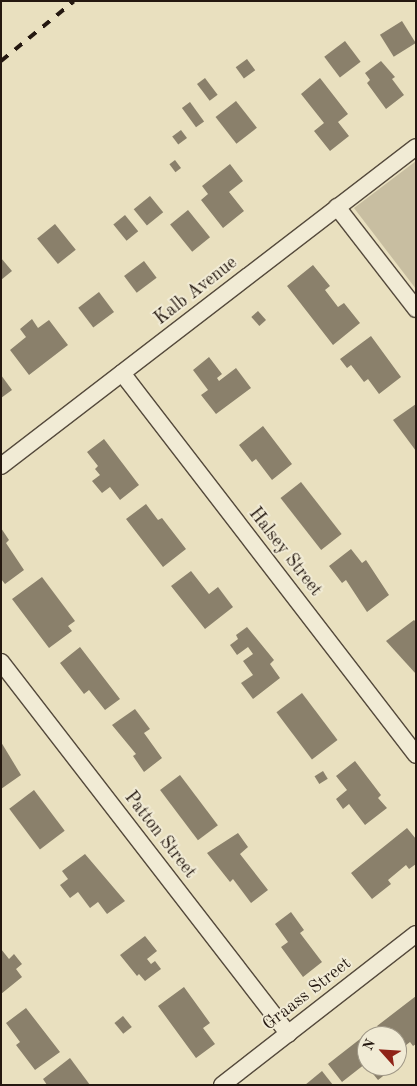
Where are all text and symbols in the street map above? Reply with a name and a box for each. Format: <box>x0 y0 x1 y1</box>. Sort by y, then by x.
street label: Kalb Avenue <box>150 252 242 330</box>
street label: Halsey Street <box>244 503 326 601</box>
street label: Patton Street <box>119 787 201 883</box>
street label: Graass Street <box>258 953 356 1035</box>
north arrow <box>357 1026 407 1076</box>
text: N <box>361 1037 378 1053</box>

